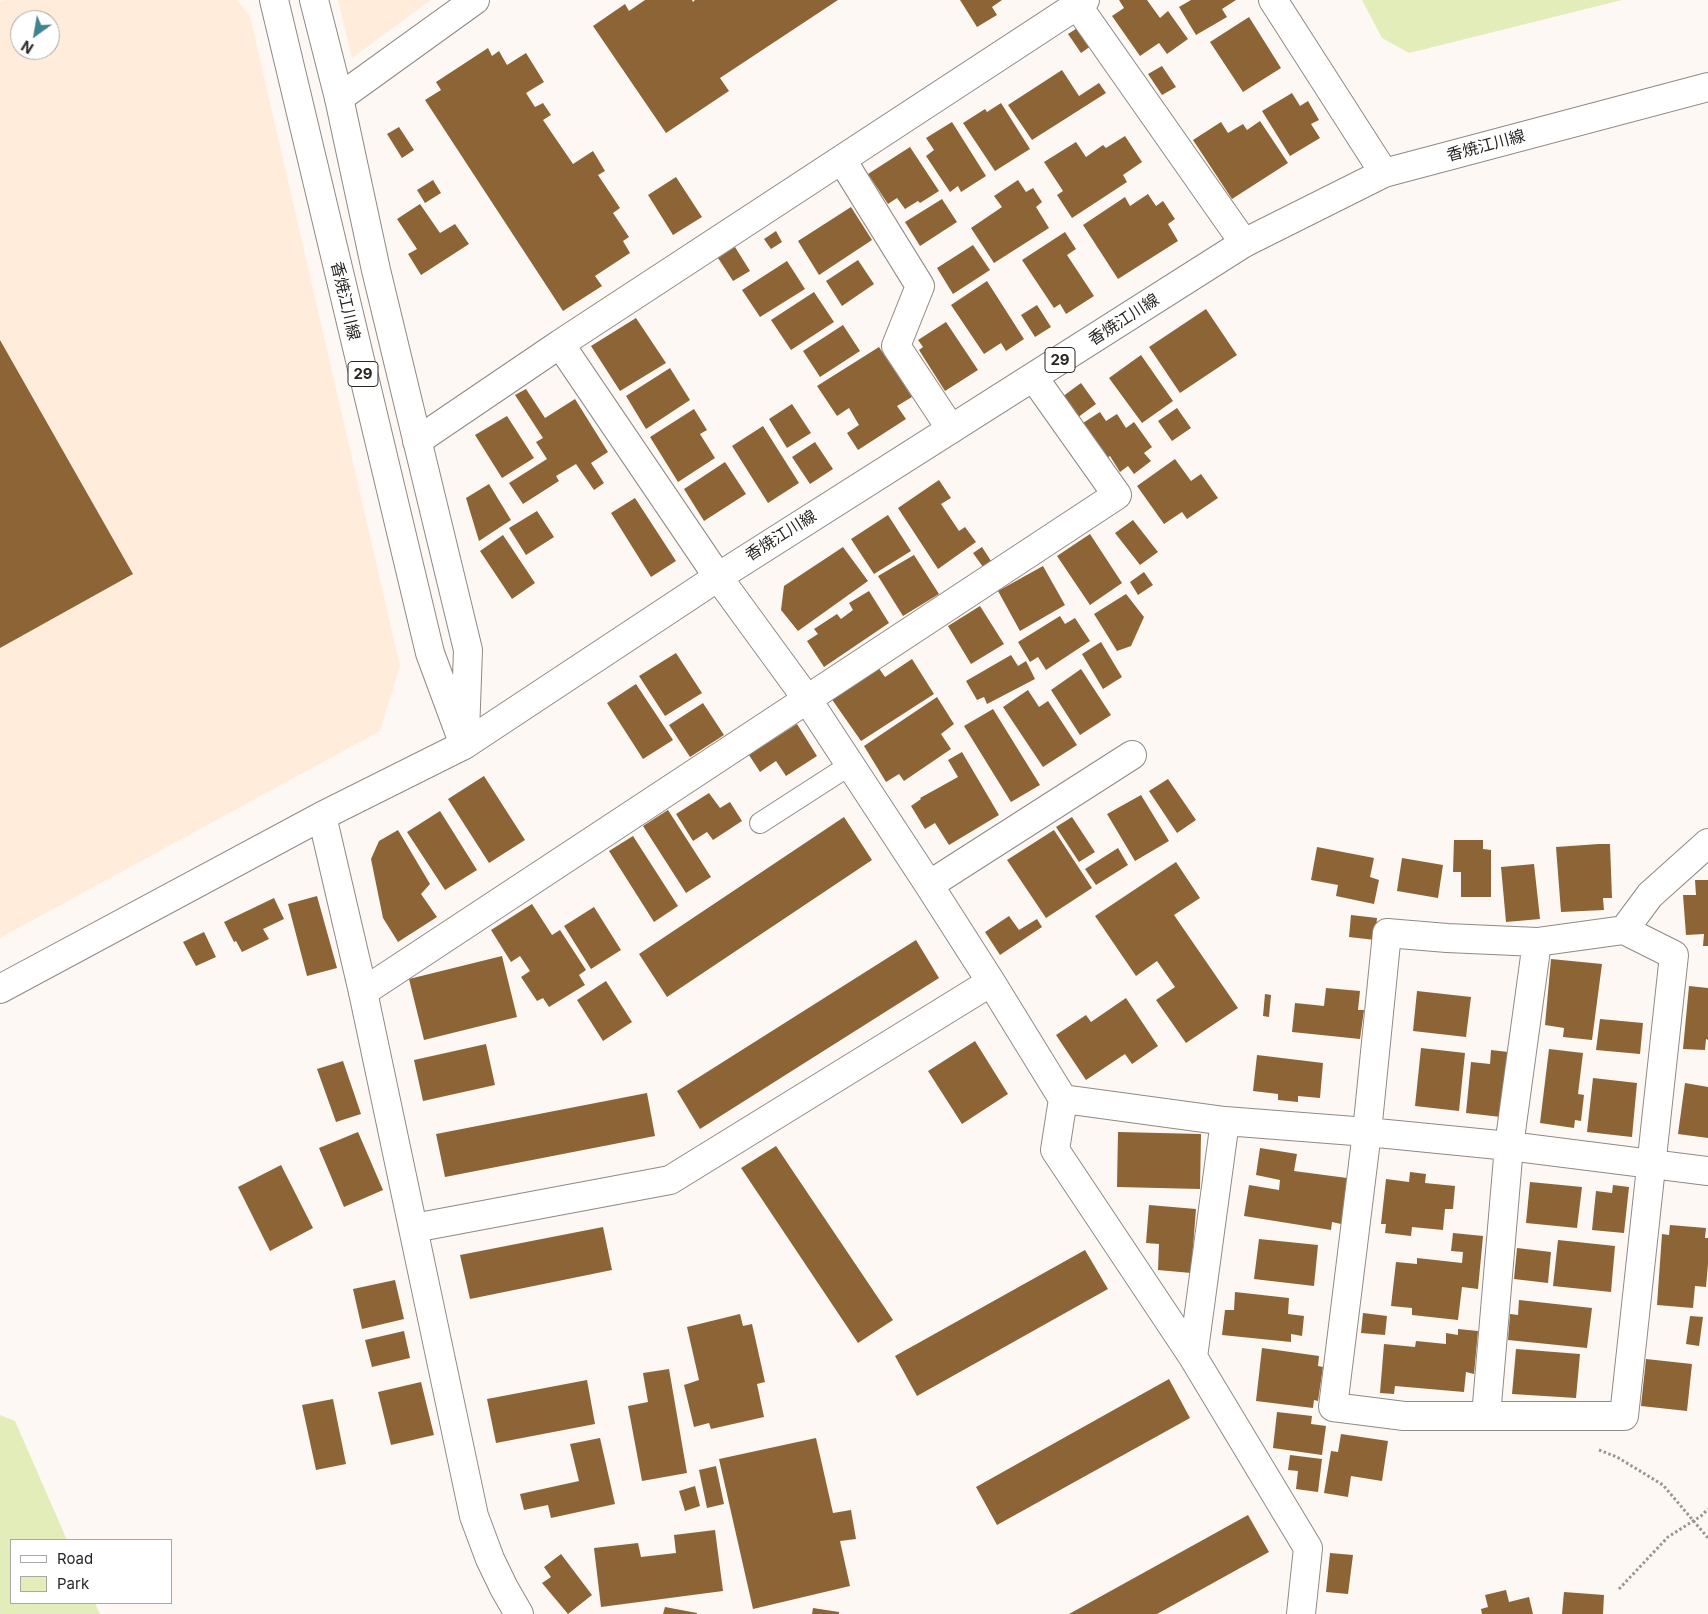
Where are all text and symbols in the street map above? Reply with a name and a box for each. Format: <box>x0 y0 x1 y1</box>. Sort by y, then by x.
north arrow <box>10 10 60 60</box>
text: N <box>18 37 36 57</box>
street label: 香焼江川線 <box>1445 126 1527 166</box>
street label: 香焼江川線 <box>327 260 363 342</box>
street label: 香焼江川線 <box>1085 290 1163 350</box>
road number: 29 <box>1045 348 1075 372</box>
road number: 29 <box>348 362 378 386</box>
street label: 香焼江川線 <box>742 507 820 565</box>
legend <box>10 1539 172 1604</box>
text: Road <box>57 1549 93 1568</box>
text: Park <box>57 1574 89 1593</box>

